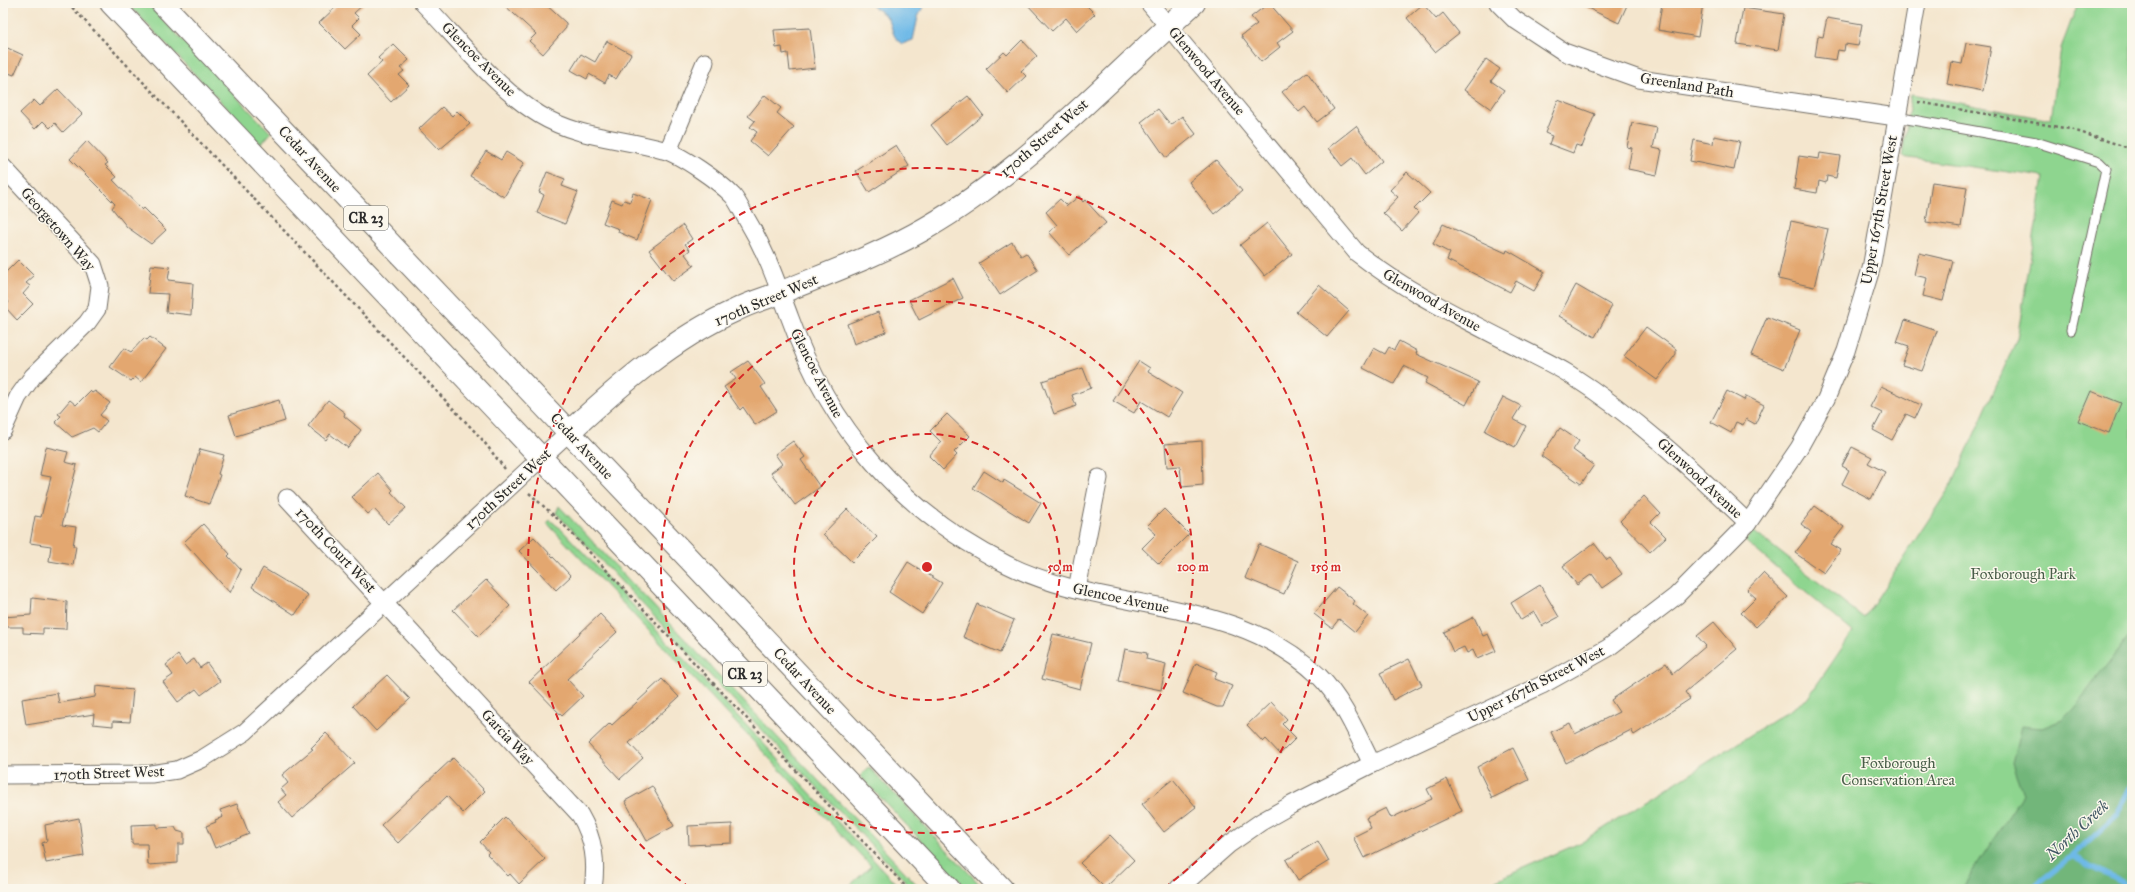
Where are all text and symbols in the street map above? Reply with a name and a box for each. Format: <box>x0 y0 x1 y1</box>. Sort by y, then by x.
street label: Glencoe Avenue <box>438 18 520 100</box>
street label: Glenwood Avenue <box>1165 23 1249 119</box>
street label: Greenland Path <box>1639 69 1736 101</box>
street label: 170th Street West <box>996 94 1092 181</box>
street label: Cedar Avenue <box>275 122 345 196</box>
street label: Upper 167th Street West <box>1857 133 1901 286</box>
street label: Georgetown Way <box>17 184 100 275</box>
road number: CR 23 <box>344 206 388 230</box>
street label: Glenwood Avenue <box>1380 265 1484 335</box>
street label: 170th Street West <box>712 270 821 330</box>
street label: Glencoe Avenue <box>787 325 847 421</box>
street label: Cedar Avenue <box>547 409 617 483</box>
street label: Glenwood Avenue <box>1654 434 1746 522</box>
street label: 170th Street West <box>461 444 555 533</box>
street label: 170th Court West <box>292 504 381 597</box>
centre of rings <box>920 560 934 574</box>
text: 50 m <box>1047 560 1074 574</box>
text: 100 m <box>1177 560 1210 574</box>
text: 150 m <box>1311 560 1342 574</box>
park label: Foxborough Park <box>1970 565 2076 583</box>
street label: Glencoe Avenue <box>1071 579 1171 617</box>
street label: Upper 167th Street West <box>1464 641 1608 726</box>
street label: Cedar Avenue <box>770 644 840 718</box>
road number: CR 23 <box>723 662 767 686</box>
street label: Garcia Way <box>478 705 539 769</box>
park label: Foxborough Conservation Area <box>1841 754 1955 789</box>
street label: 170th Street West <box>53 762 165 784</box>
water label: North Creek <box>2041 796 2112 865</box>

